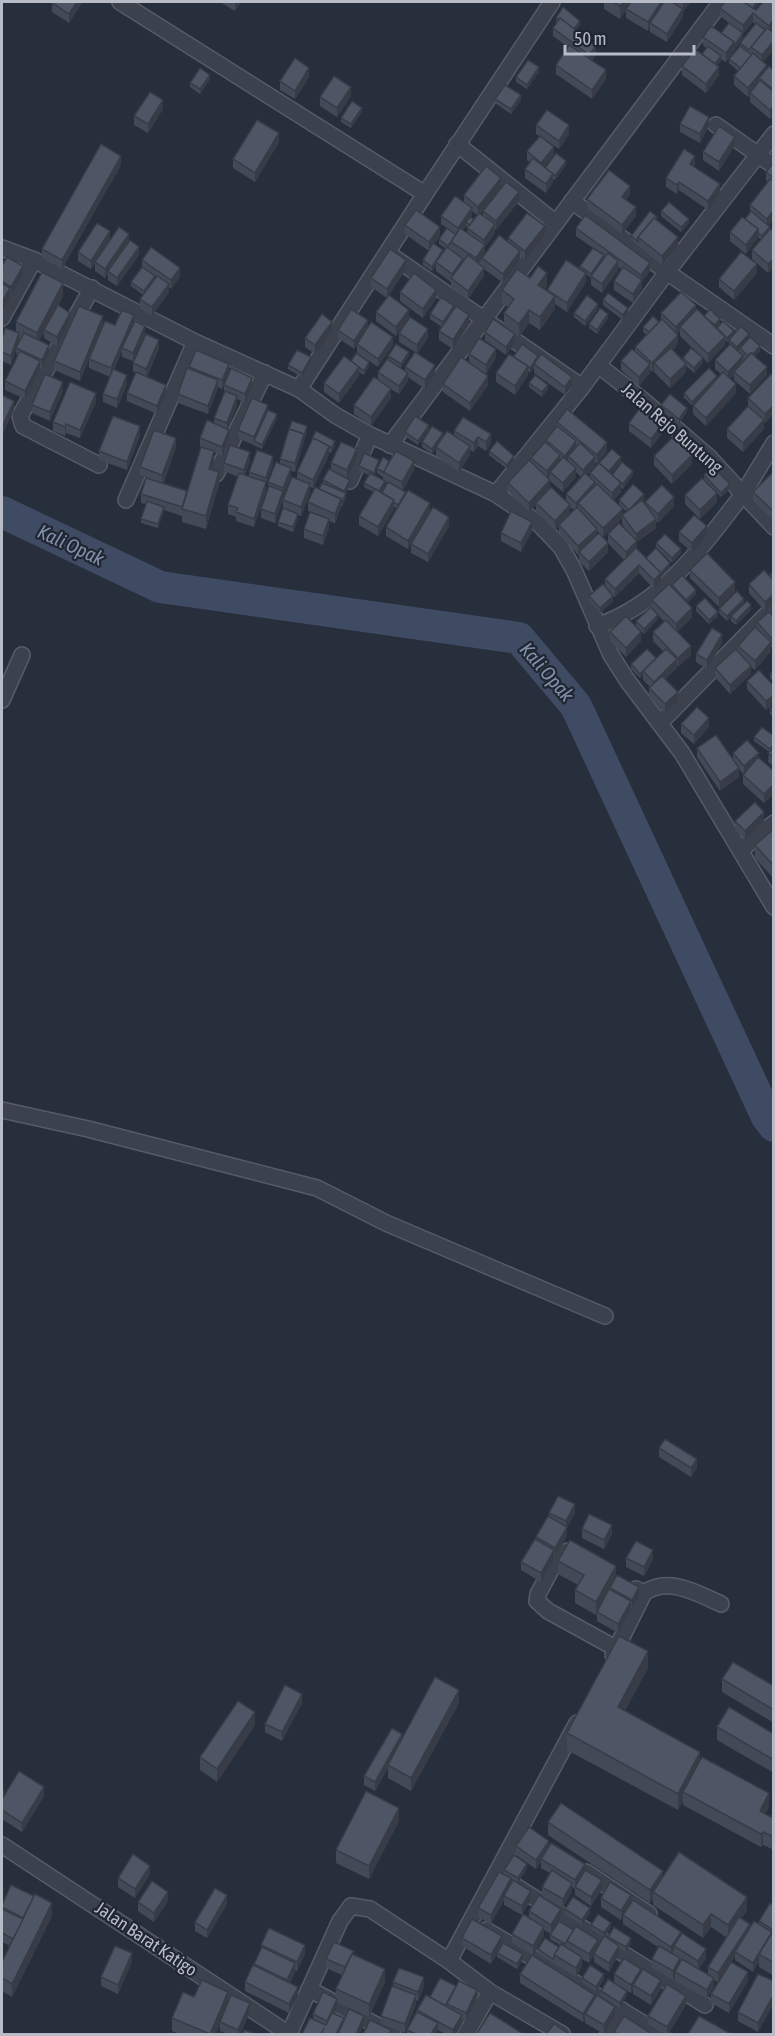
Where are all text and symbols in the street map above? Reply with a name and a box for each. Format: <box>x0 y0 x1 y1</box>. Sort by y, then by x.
scale bar <box>565 18 694 56</box>
text: 50 m <box>574 28 606 49</box>
street label: Jalan Rejo Buntung <box>618 378 727 477</box>
water label: Kali Opak <box>34 519 108 570</box>
water label: Kali Opak <box>516 637 579 706</box>
street label: Jalan Barat Katigo <box>91 1897 201 1980</box>

